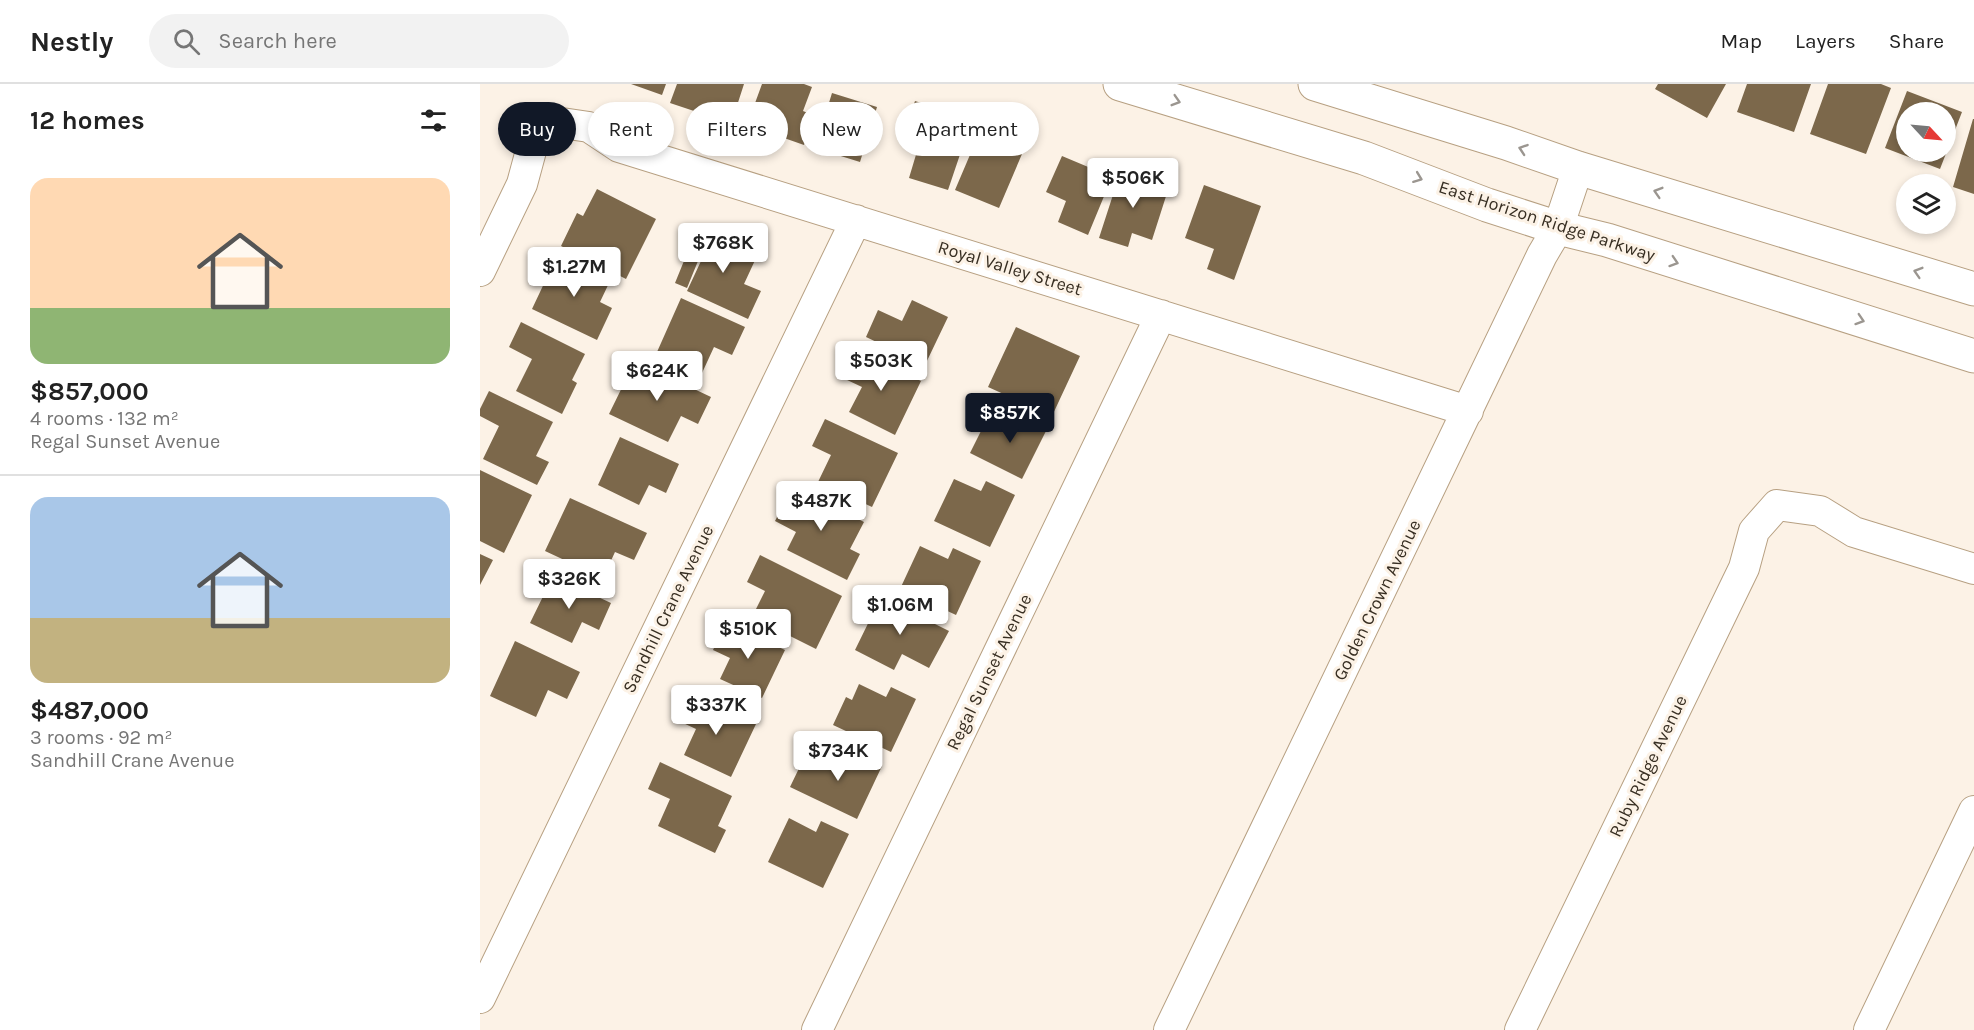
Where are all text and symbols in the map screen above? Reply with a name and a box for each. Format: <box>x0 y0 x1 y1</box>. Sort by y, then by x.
search box <box>149 14 569 68</box>
text: Nestly <box>30 25 113 58</box>
icon: search <box>170 25 203 58</box>
text: Search here <box>218 28 337 54</box>
text: Map <box>1720 29 1762 53</box>
text: Layers <box>1795 29 1856 53</box>
text: Share <box>1889 29 1944 53</box>
one-way arrow <box>1170 94 1181 106</box>
chip: Buy <box>498 102 576 156</box>
chip: Rent <box>588 102 674 156</box>
chip: Filters <box>686 102 788 156</box>
chip: New <box>800 102 883 156</box>
chip: Apartment <box>895 102 1039 156</box>
north arrow <box>1896 102 1956 162</box>
map controls <box>1896 102 1956 234</box>
icon: filters <box>417 104 450 137</box>
text: 12 homes <box>30 105 145 136</box>
one-way arrow <box>1518 144 1529 157</box>
pin: $506K <box>1091 158 1175 209</box>
text: $506K <box>1101 166 1165 189</box>
one-way arrow <box>1413 171 1423 184</box>
button: layers <box>1896 174 1956 234</box>
street label: East Horizon Ridge Parkway <box>1436 176 1659 267</box>
one-way arrow <box>1653 187 1664 199</box>
icon: home <box>186 217 294 325</box>
pin: $768K <box>681 223 765 274</box>
text: $768K <box>692 231 754 254</box>
street label: Royal Valley Street <box>935 236 1085 300</box>
pin: $1.27M <box>525 247 623 298</box>
one-way arrow <box>1668 254 1679 267</box>
text: $1.27M <box>542 255 606 278</box>
one-way arrow <box>1913 267 1924 279</box>
one-way arrow <box>1854 313 1865 326</box>
pin: $503K <box>839 341 923 392</box>
text: $503K <box>849 349 913 372</box>
pin: $624K <box>615 351 699 402</box>
text: $624K <box>626 359 689 382</box>
text: $857,000 <box>30 376 149 407</box>
pin: $857K <box>968 393 1052 444</box>
text: $857K <box>979 401 1041 424</box>
text: 4 rooms · 132 m² <box>30 407 179 430</box>
text: Regal Sunset Avenue <box>30 430 220 453</box>
pin: $487K <box>779 481 863 532</box>
text: $487K <box>790 489 852 512</box>
street label: Golden Crown Avenue <box>1328 516 1426 684</box>
street label: Sandhill Crane Avenue <box>618 521 718 697</box>
icon: home <box>186 536 294 644</box>
pin: $326K <box>527 559 611 610</box>
text: $326K <box>537 567 601 590</box>
pin: $1.06M <box>851 585 949 636</box>
street label: Regal Sunset Avenue <box>942 590 1036 754</box>
text: $1.06M <box>866 593 934 616</box>
pin: $510K <box>706 609 790 660</box>
text: $510K <box>719 617 777 640</box>
pin: $337K <box>674 685 758 736</box>
street label: Ruby Ridge Avenue <box>1604 691 1692 841</box>
text: $337K <box>685 693 747 716</box>
text: $487,000 <box>30 695 149 726</box>
text: 3 rooms · 92 m² <box>30 726 173 749</box>
pin: $734K <box>796 731 880 782</box>
text: $734K <box>807 739 869 762</box>
text: Sandhill Crane Avenue <box>30 749 234 772</box>

